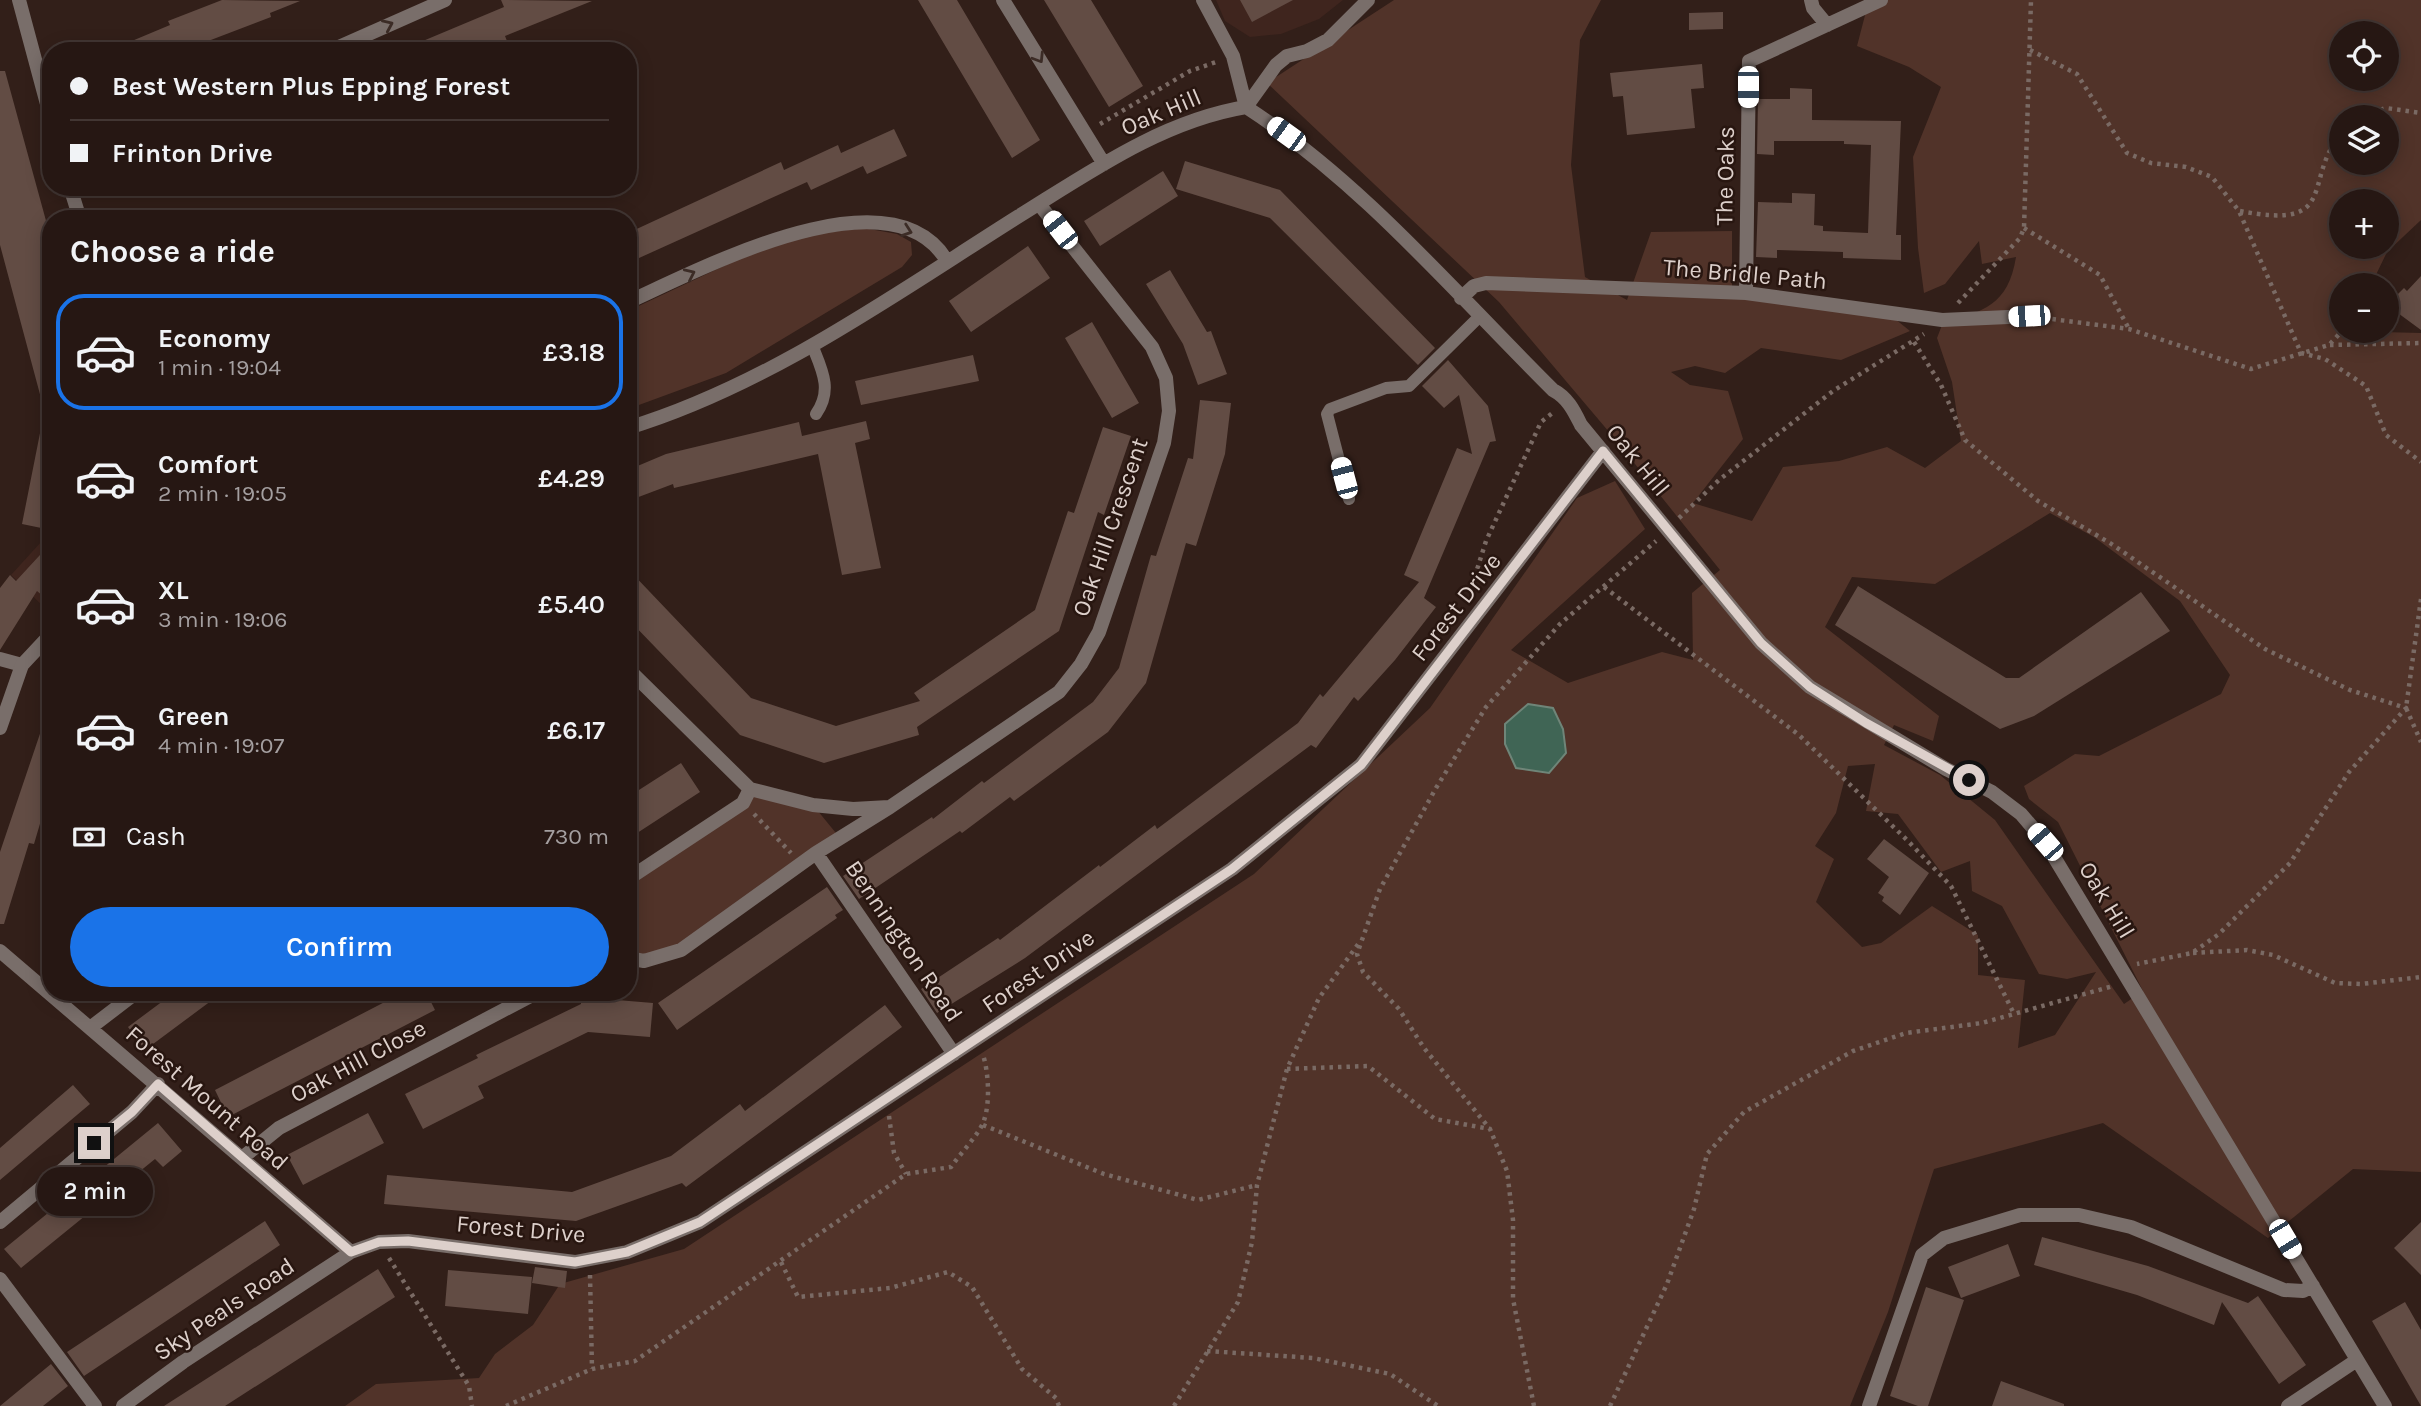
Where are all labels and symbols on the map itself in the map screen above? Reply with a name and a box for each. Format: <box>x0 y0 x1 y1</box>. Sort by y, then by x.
one-way arrow <box>381 19 393 33</box>
one-way arrow <box>1030 51 1043 64</box>
car <box>1738 66 1759 108</box>
street label: Oak Hill <box>1117 83 1205 141</box>
car <box>1263 113 1310 155</box>
street label: The Oaks <box>1710 126 1740 226</box>
car <box>1039 207 1082 253</box>
one-way arrow <box>901 223 913 237</box>
street label: The Bridle Path <box>1662 253 1828 295</box>
one-way arrow <box>683 268 695 282</box>
car <box>2008 304 2051 328</box>
street label: Oak Hill <box>1601 418 1675 502</box>
street label: Oak Hill Crescent <box>1066 434 1154 620</box>
car <box>1329 455 1360 501</box>
street label: Forest Drive <box>1405 547 1507 667</box>
route start <box>1953 764 1985 796</box>
car <box>2024 819 2067 865</box>
street label: Bennington Road <box>840 855 968 1027</box>
street label: Oak Hill <box>2073 857 2141 943</box>
street label: Forest Drive <box>977 923 1099 1019</box>
street label: Oak Hill Close <box>285 1013 431 1109</box>
street label: Forest Mount Road <box>120 1020 294 1176</box>
route end <box>78 1127 110 1159</box>
callout: 2 min <box>36 1168 152 1216</box>
street label: Forest Drive <box>455 1209 587 1249</box>
car <box>2266 1216 2305 1262</box>
street label: Sky Peals Road <box>148 1252 300 1366</box>

